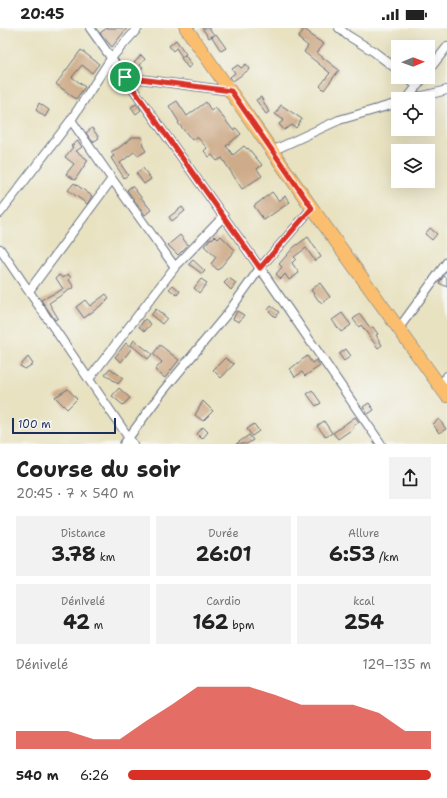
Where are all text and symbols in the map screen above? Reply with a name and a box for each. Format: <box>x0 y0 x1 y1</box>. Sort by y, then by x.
text: 20:45 <box>20 4 64 24</box>
north arrow <box>391 40 435 84</box>
map controls <box>391 40 435 188</box>
pin <box>108 60 142 94</box>
icon: arrive <box>114 66 136 88</box>
button: locate <box>391 92 435 136</box>
button: layers <box>391 144 435 188</box>
scale bar <box>12 416 116 435</box>
text: 100 m <box>18 417 51 432</box>
text: Course du soir <box>16 455 181 484</box>
button: share <box>389 457 431 499</box>
text: 20:45 · 7 × 540 m <box>16 485 134 502</box>
text: Distance <box>61 526 106 541</box>
text: Durée <box>208 526 239 541</box>
text: Allure <box>348 526 380 541</box>
text: 3.78 <box>51 541 96 567</box>
text: 26:01 <box>195 541 251 567</box>
text: 6:53 <box>329 541 375 567</box>
text: km <box>96 550 115 565</box>
text: /km <box>375 550 399 565</box>
text: Dénivelé <box>61 594 105 609</box>
text: Cardio <box>206 594 241 609</box>
text: kcal <box>353 594 375 609</box>
text: 42 <box>63 609 90 635</box>
text: 162 <box>193 609 229 635</box>
text: 254 <box>344 609 384 635</box>
text: m <box>90 618 103 633</box>
text: bpm <box>229 618 254 633</box>
text: Dénivelé <box>16 656 68 673</box>
text: 129–135 m <box>363 656 431 673</box>
text: 540 m <box>16 767 59 784</box>
text: 6:26 <box>80 767 109 784</box>

